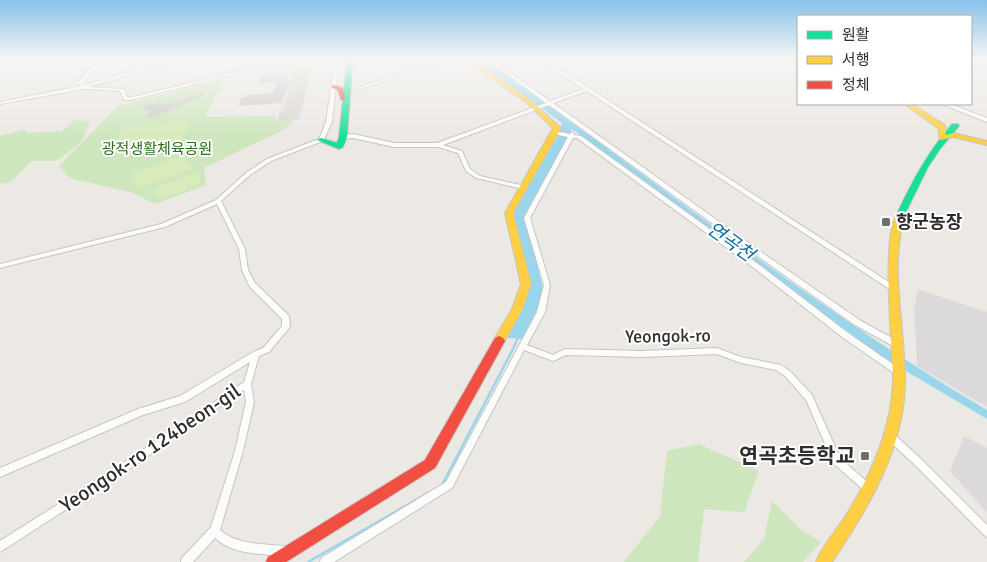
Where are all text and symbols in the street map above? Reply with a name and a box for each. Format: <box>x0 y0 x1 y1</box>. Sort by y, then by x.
legend <box>797 15 972 105</box>
text: 원활 <box>842 26 870 44</box>
text: 서행 <box>842 51 870 69</box>
text: 정체 <box>842 76 870 94</box>
park label: 광적생활체육공원 <box>102 140 212 158</box>
place label: 향군농장 <box>896 211 963 233</box>
marker: 향군농장 <box>880 216 892 228</box>
water label: 연곡천 <box>702 217 760 268</box>
street label: Yeongok-ro <box>625 324 711 348</box>
street label: Yeongok-ro 124beon-gil <box>55 378 245 518</box>
place label: 연곡초등학교 <box>739 443 855 469</box>
marker: 연곡초등학교 <box>859 450 871 462</box>

